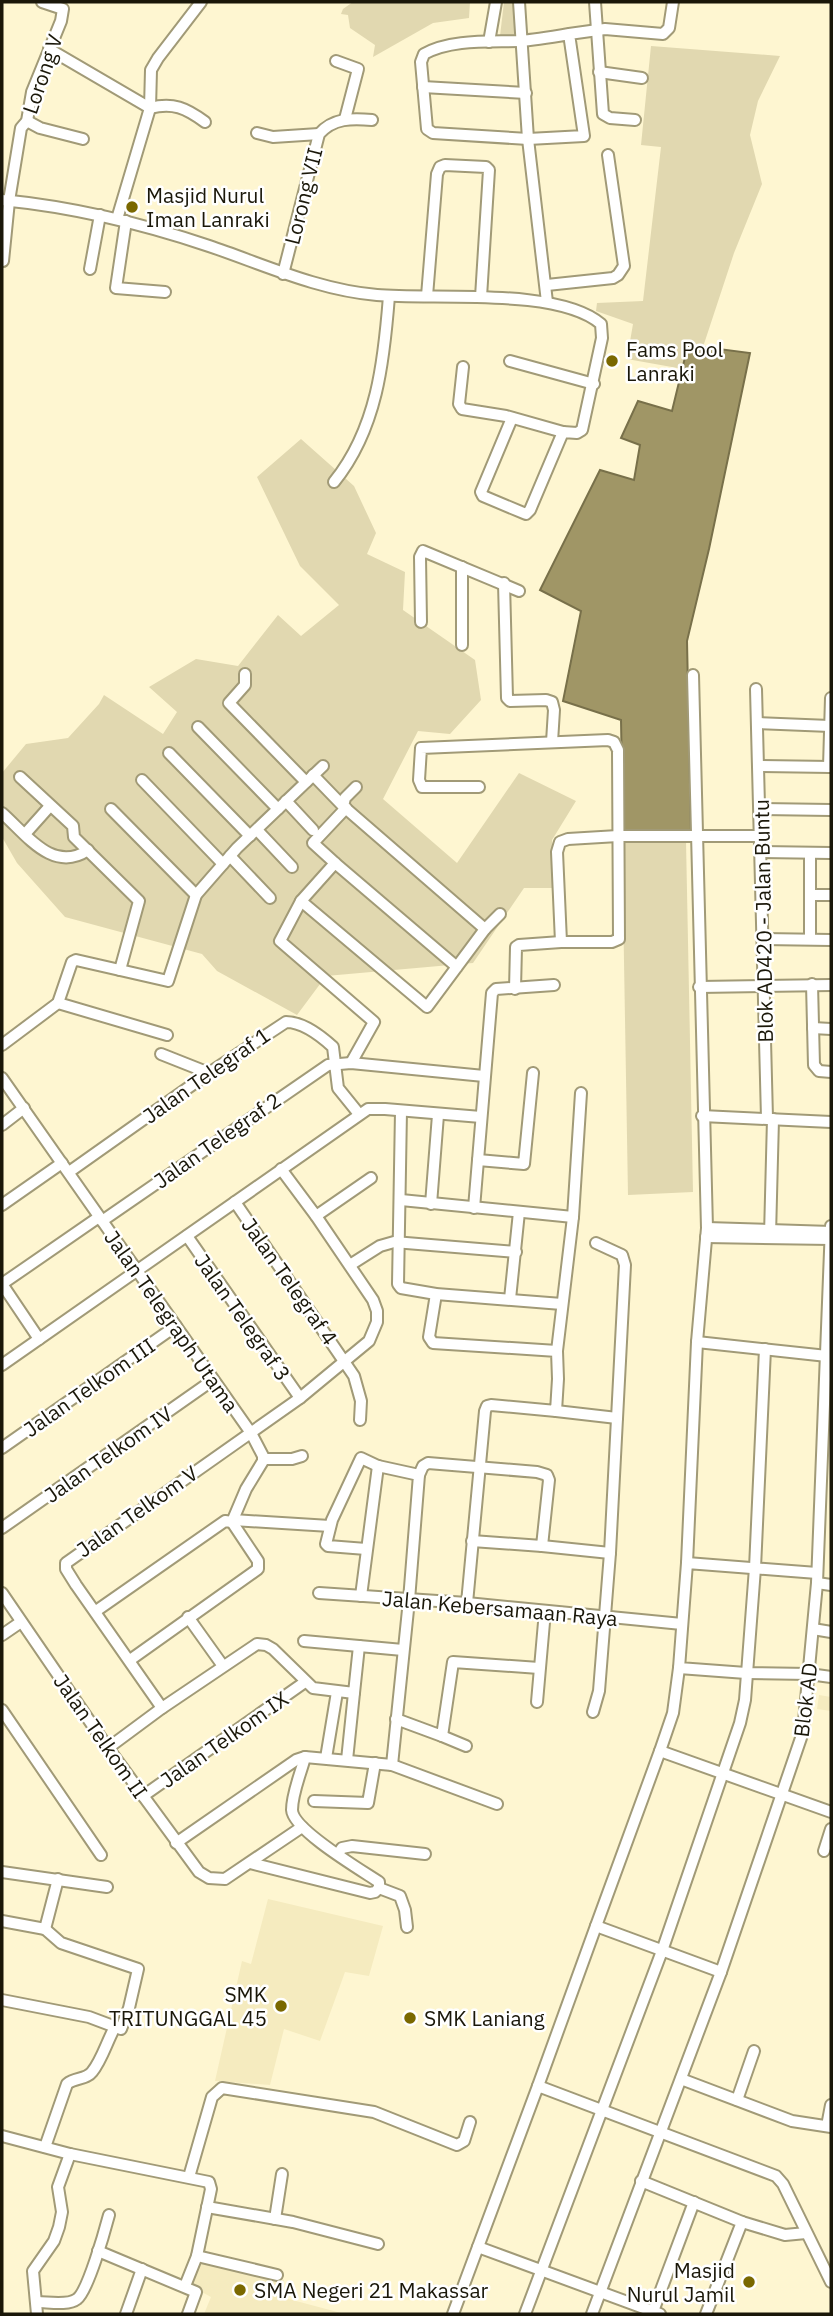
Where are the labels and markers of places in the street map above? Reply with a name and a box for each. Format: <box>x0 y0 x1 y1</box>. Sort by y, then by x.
place label: Masjid Nurul Iman Lanraki <box>146 181 270 233</box>
marker: Masjid Nurul Iman Lanraki <box>124 199 140 215</box>
place label: Fams Pool Lanraki <box>626 335 723 387</box>
marker: Fams Pool Lanraki <box>604 353 620 369</box>
place label: SMK TRITUNGGAL 45 <box>109 1980 267 2032</box>
marker: SMK TRITUNGGAL 45 <box>273 1998 289 2014</box>
place label: SMK Laniang <box>424 2004 545 2032</box>
marker: SMK Laniang <box>402 2010 418 2026</box>
place label: Masjid Nurul Jamil <box>627 2256 735 2308</box>
marker: Masjid Nurul Jamil <box>741 2274 757 2290</box>
place label: SMA Negeri 21 Makassar <box>254 2276 489 2304</box>
marker: SMA Negeri 21 Makassar <box>232 2282 248 2298</box>

